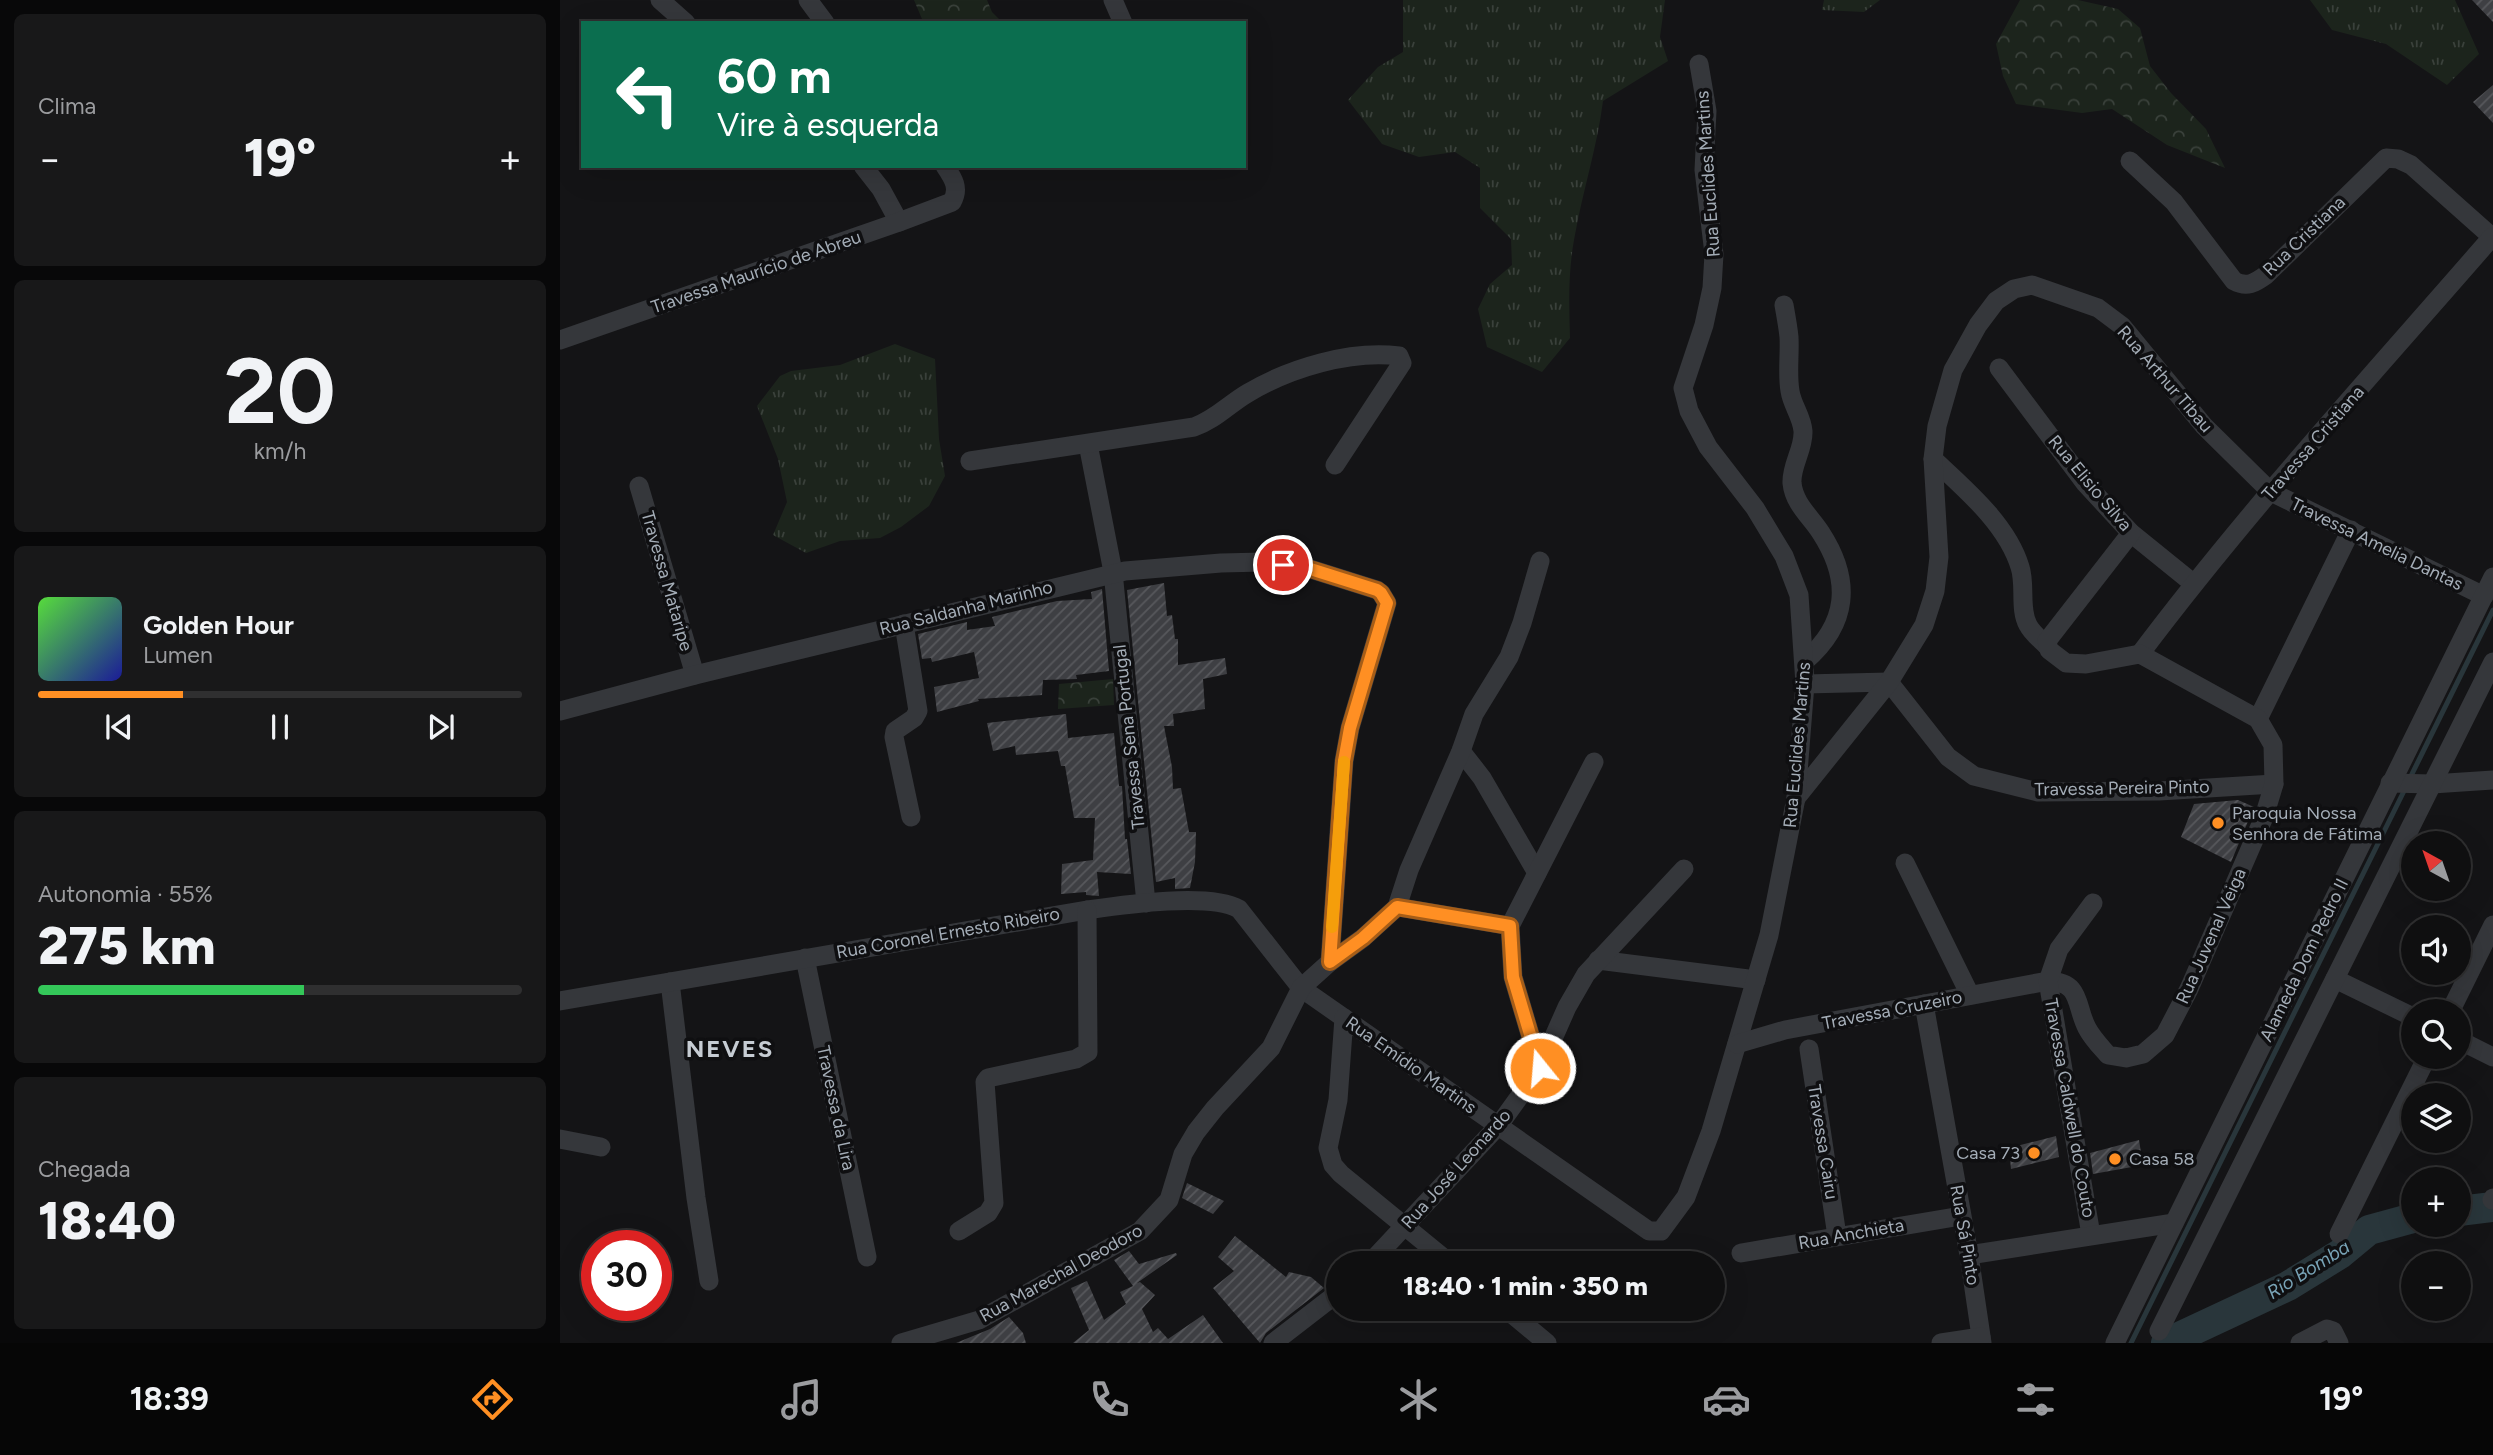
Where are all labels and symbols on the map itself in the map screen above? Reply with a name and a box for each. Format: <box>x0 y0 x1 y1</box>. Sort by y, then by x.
street label: Rua Euclides Martins <box>1691 90 1725 258</box>
street label: Rua Cristiana <box>2258 191 2350 281</box>
street label: Travessa Maurício de Abreu <box>648 226 864 318</box>
street label: Rua Arthur Tibau <box>2113 321 2217 437</box>
street label: Travessa Cristiana <box>2257 381 2369 505</box>
street label: Rua Elisio Silva <box>2043 430 2137 536</box>
street label: Travessa Amelia Dantas <box>2287 493 2467 595</box>
street label: Travessa Mataripe <box>636 508 698 654</box>
pin <box>1253 535 1313 595</box>
street label: Rua Saldanha Marinho <box>877 576 1055 640</box>
street label: Travessa Sena Portugal <box>1108 644 1150 830</box>
street label: Rua Euclides Martins <box>1779 661 1815 829</box>
street label: Travessa Pereira Pinto <box>2034 775 2210 801</box>
place label: Paroquia Nossa Senhora de Fátima <box>2232 802 2382 845</box>
marker: Paroquia Nossa Senhora de Fátima <box>2210 815 2226 831</box>
north arrow <box>2401 831 2471 901</box>
street label: Rua Juvenal Veiga <box>2171 865 2251 1007</box>
street label: Alameda Dom Pedro II <box>2255 875 2353 1045</box>
street label: Rua Coronel Ernesto Ribeiro <box>835 903 1061 963</box>
street label: Travessa Cruzeiro <box>1820 986 1964 1034</box>
street label: Travessa Caldwell do Couto <box>2040 997 2100 1219</box>
street label: Rua Emídio Martins <box>1341 1012 1481 1118</box>
position arrow <box>1503 1031 1577 1105</box>
district label: NEVES <box>686 1034 774 1063</box>
street label: Travessa da Lira <box>812 1044 860 1172</box>
street label: Travessa Cairu <box>1803 1083 1843 1201</box>
street label: Rua José Leonardo <box>1397 1105 1515 1233</box>
place label: Casa 73 <box>1956 1142 2020 1164</box>
marker: Casa 73 <box>2026 1145 2042 1161</box>
place label: Casa 58 <box>2129 1148 2195 1170</box>
marker: Casa 58 <box>2107 1151 2123 1167</box>
street label: Rua Sá Pinto <box>1945 1183 1985 1287</box>
street label: Rua Anchieta <box>1796 1214 1906 1254</box>
street label: Rua Marechal Deodoro <box>976 1219 1146 1327</box>
speed limit sign: 30 <box>581 1230 672 1321</box>
water label: Rio Bomba <box>2263 1235 2354 1304</box>

